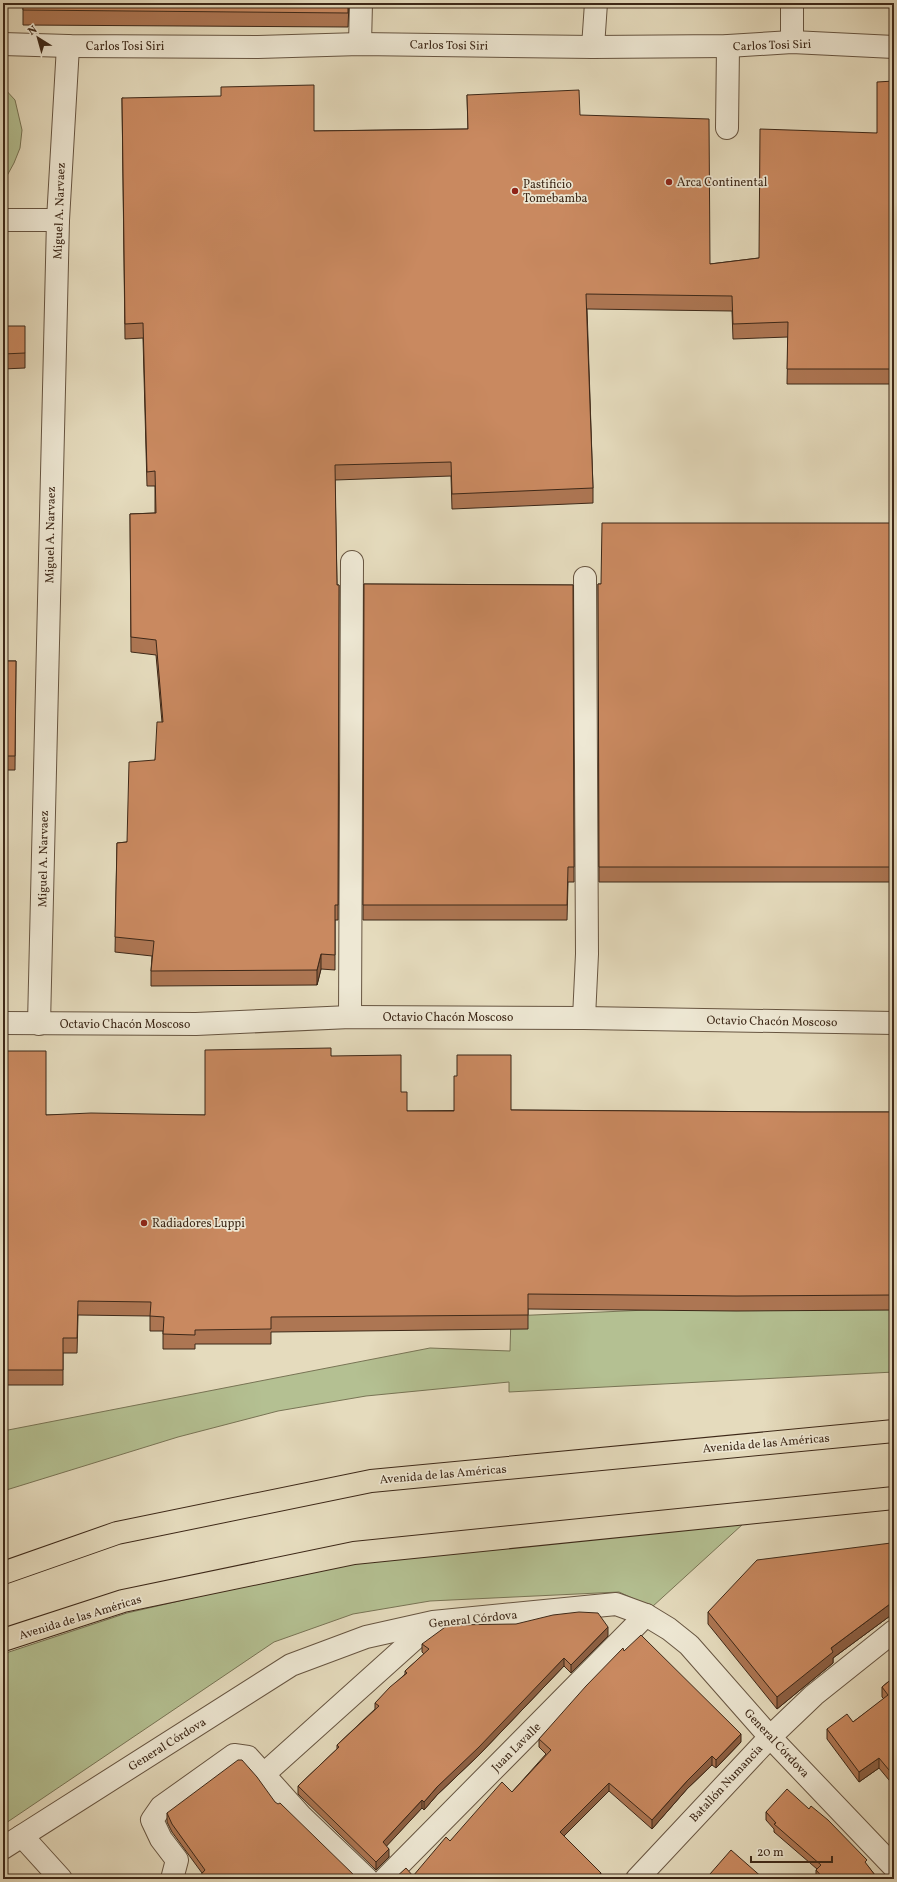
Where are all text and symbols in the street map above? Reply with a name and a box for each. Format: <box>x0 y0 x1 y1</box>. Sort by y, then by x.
north arrow <box>18 18 58 58</box>
text: N <box>25 23 41 40</box>
street label: Carlos Tosi Siri <box>410 37 489 55</box>
street label: Carlos Tosi Siri <box>732 37 812 55</box>
street label: Carlos Tosi Siri <box>86 39 165 55</box>
street label: Miguel A. Narvaez <box>50 162 70 260</box>
place label: Arca Continental <box>677 175 768 191</box>
place label: Pastificio Tomebamba <box>523 177 588 207</box>
marker: Arca Continental <box>664 177 674 187</box>
marker: Pastificio Tomebamba <box>510 186 520 196</box>
street label: Miguel A. Narvaez <box>42 486 60 584</box>
street label: Miguel A. Narvaez <box>35 810 53 908</box>
street label: Octavio Chacón Moscoso <box>383 1010 513 1026</box>
street label: Octavio Chacón Moscoso <box>707 1013 837 1031</box>
street label: Octavio Chacón Moscoso <box>60 1017 190 1033</box>
place label: Radiadores Luppi <box>152 1216 245 1232</box>
marker: Radiadores Luppi <box>139 1218 149 1228</box>
street label: Avenida de las Américas <box>702 1430 830 1458</box>
street label: Avenida de las Américas <box>379 1461 507 1489</box>
street label: Avenida de las Américas <box>17 1592 144 1644</box>
street label: General Córdova <box>428 1607 518 1633</box>
street label: General Córdova <box>740 1706 812 1782</box>
street label: General Córdova <box>126 1714 209 1775</box>
street label: Juan Lavalle <box>489 1719 545 1776</box>
street label: Batallón Numancia <box>686 1741 767 1826</box>
scale bar <box>751 1838 832 1864</box>
text: 20 m <box>757 1845 784 1861</box>

